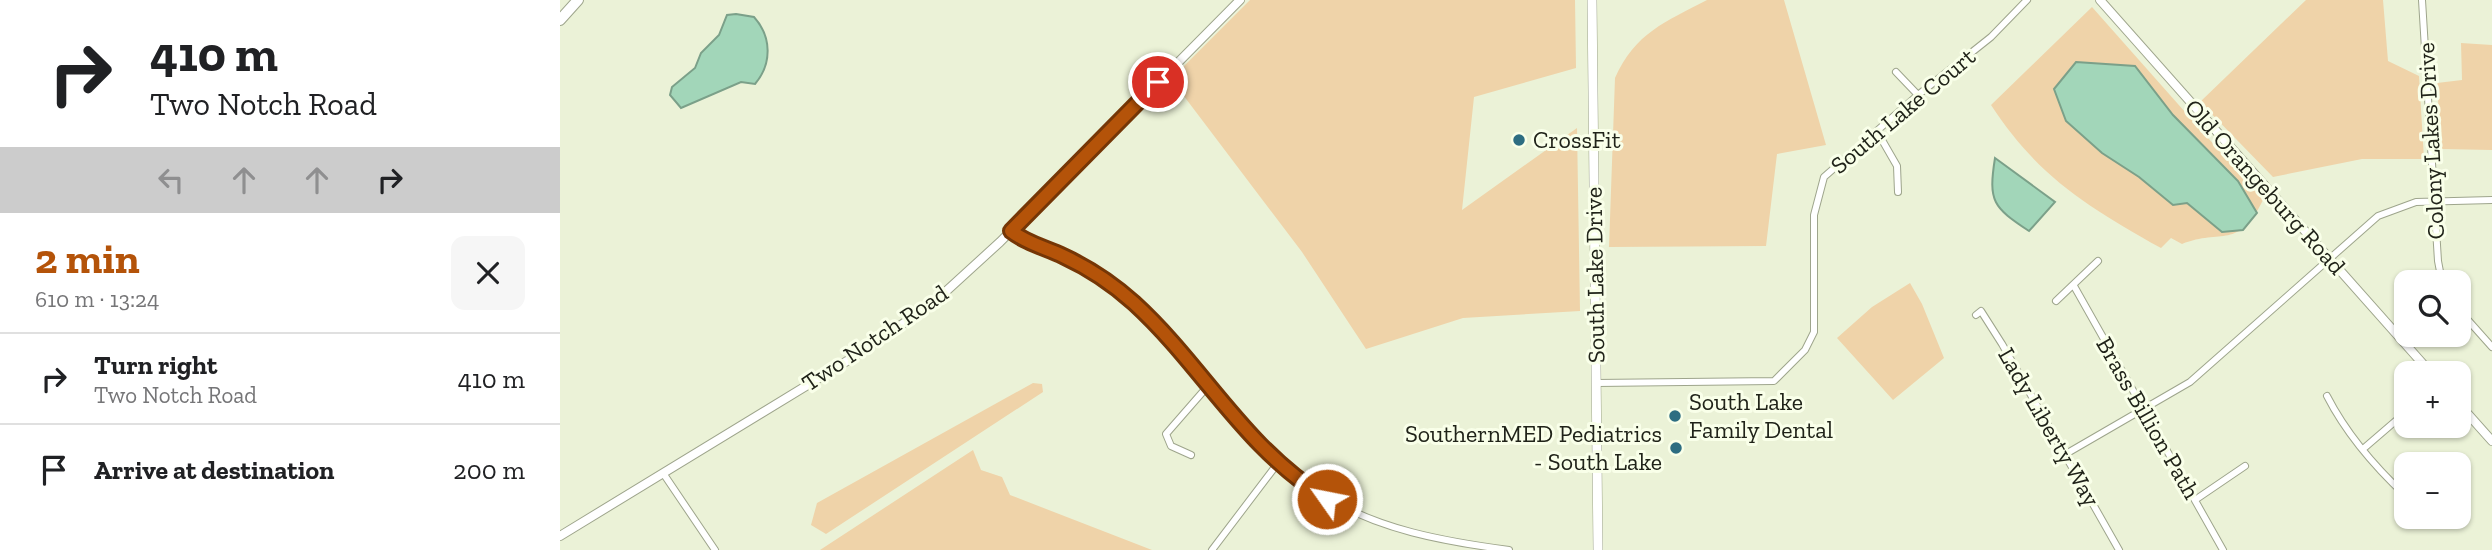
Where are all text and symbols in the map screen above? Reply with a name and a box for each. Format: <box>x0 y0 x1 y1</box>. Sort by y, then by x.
text: 410 m <box>150 25 278 84</box>
icon: right <box>35 28 126 119</box>
street label: South Lake Court <box>1824 42 1981 180</box>
street label: Colony Lakes Drive <box>2411 42 2450 240</box>
pin <box>1128 52 1188 112</box>
icon: arrive <box>1139 63 1177 101</box>
text: Two Notch Road <box>150 85 377 123</box>
street label: Old Orangeburg Road <box>2179 93 2352 280</box>
place label: CrossFit <box>1533 125 1621 154</box>
marker: CrossFit <box>1511 132 1527 148</box>
icon: left <box>152 161 190 199</box>
icon: ahead <box>225 161 263 199</box>
icon: ahead <box>298 161 336 199</box>
icon: right <box>371 161 409 199</box>
street label: South Lake Drive <box>1578 187 1611 363</box>
text: 2 min <box>35 233 140 284</box>
button: close <box>451 236 525 310</box>
map controls <box>2394 270 2471 529</box>
button: search <box>2394 270 2471 347</box>
street label: Two Notch Road <box>796 278 953 397</box>
text: 610 m · 13:24 <box>35 285 159 313</box>
street label: Brass Billion Path <box>2090 332 2207 504</box>
street label: Lady Liberty Way <box>1992 342 2107 512</box>
text: Turn right <box>94 349 217 381</box>
icon: right <box>35 360 73 398</box>
button: + <box>2394 361 2471 438</box>
text: 410 m <box>458 363 525 395</box>
text: Two Notch Road <box>94 381 257 409</box>
place label: South Lake Family Dental <box>1689 387 1833 444</box>
marker: South Lake Family Dental <box>1667 408 1683 424</box>
place label: SouthernMED Pediatrics - South Lake <box>1405 419 1662 476</box>
marker: SouthernMED Pediatrics - South Lake <box>1668 440 1684 456</box>
icon: arrive <box>35 451 73 489</box>
button: − <box>2394 452 2471 529</box>
text: Arrive at destination <box>94 454 334 486</box>
text: 200 m <box>453 454 525 486</box>
position arrow <box>1290 462 1364 536</box>

